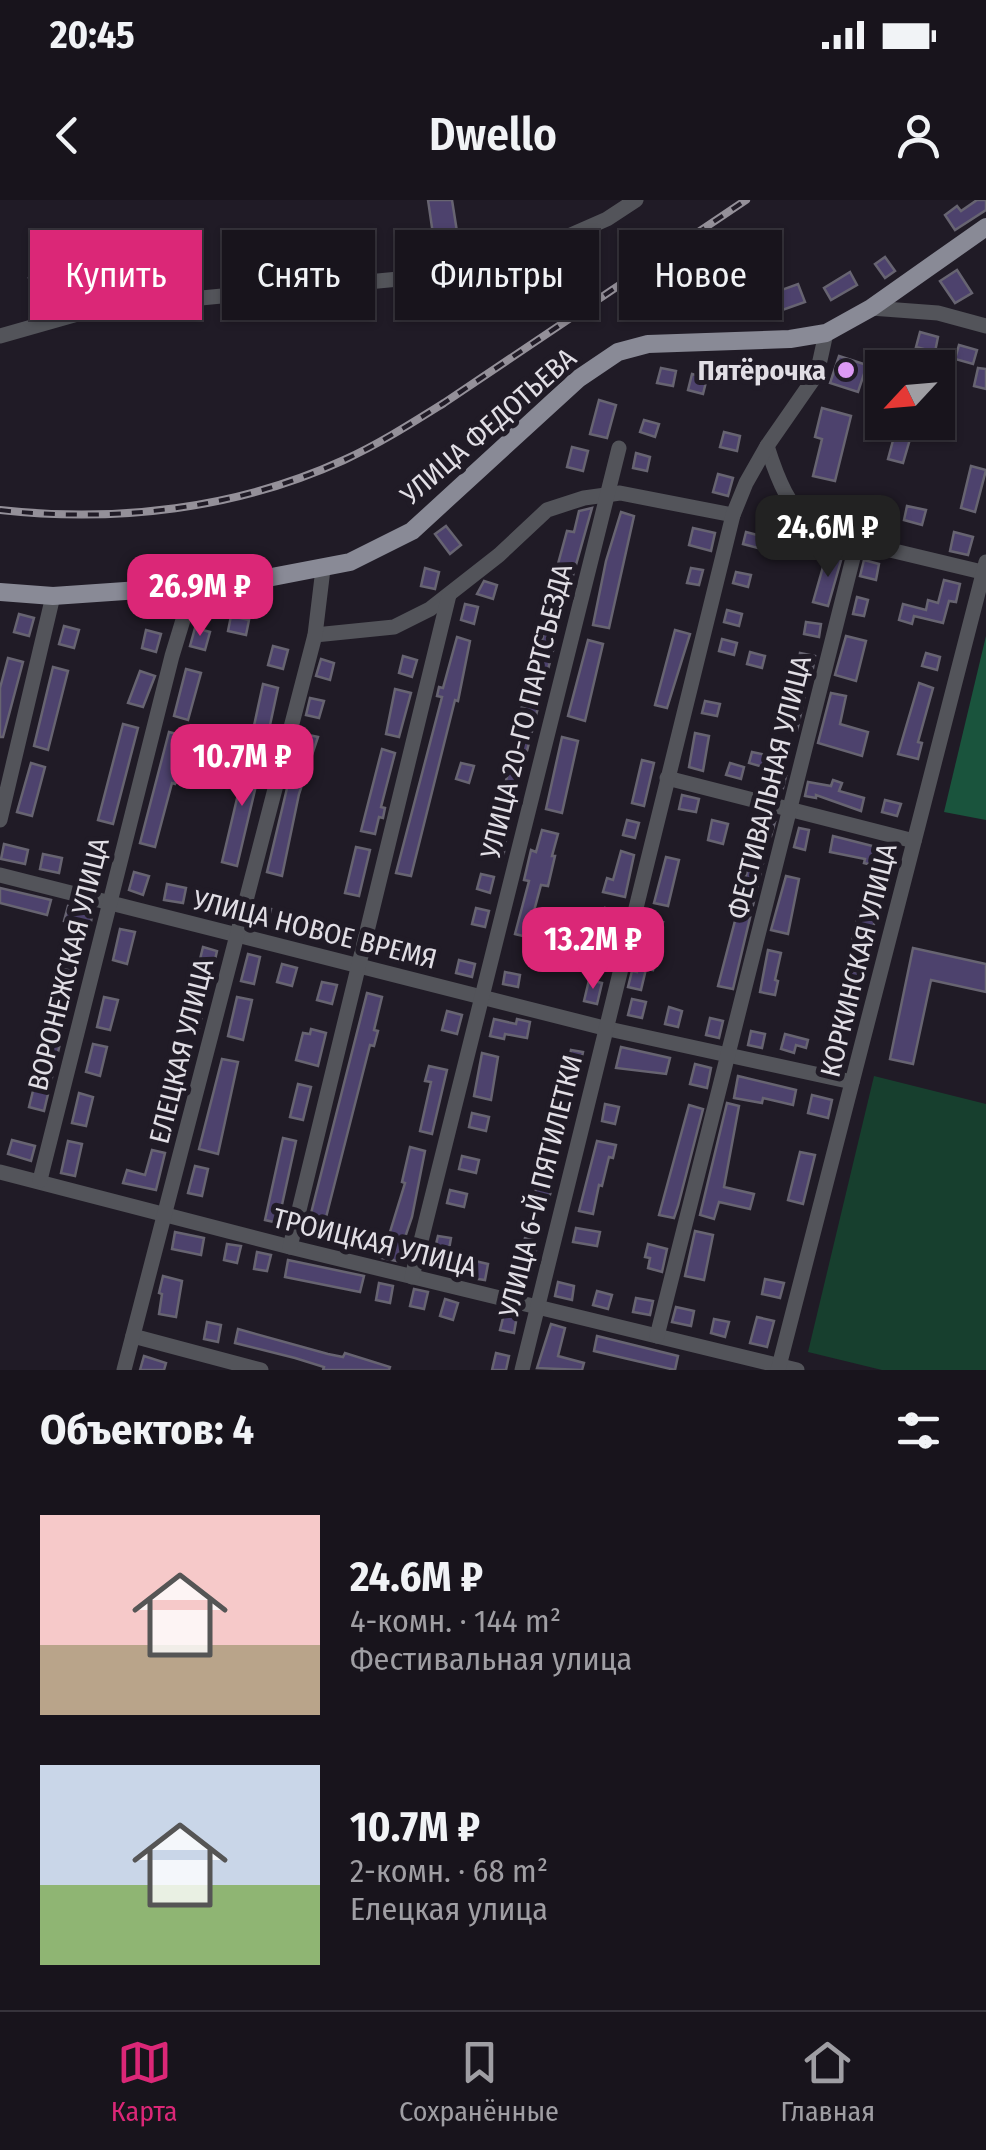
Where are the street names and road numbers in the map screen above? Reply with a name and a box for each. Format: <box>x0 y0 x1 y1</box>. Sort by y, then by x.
street label: УЛИЦА ФЕДОТЬЕВА <box>393 341 583 512</box>
street label: УЛИЦА 20-ГО ПАРТСЪЕЗДА <box>474 560 579 863</box>
street label: ФЕСТИВАЛЬНАЯ УЛИЦА <box>721 652 818 922</box>
street label: ВОРОНЕЖСКАЯ УЛИЦА <box>21 834 116 1094</box>
street label: КОРКИНСКАЯ УЛИЦА <box>813 840 904 1080</box>
street label: УЛИЦА НОВОЕ ВРЕМЯ <box>189 883 440 976</box>
street label: ЕЛЕЦКАЯ УЛИЦА <box>143 955 220 1147</box>
street label: УЛИЦА 6-Й ПЯТИЛЕТКИ <box>492 1052 589 1322</box>
street label: ТРОИЦКАЯ УЛИЦА <box>270 1201 480 1284</box>

